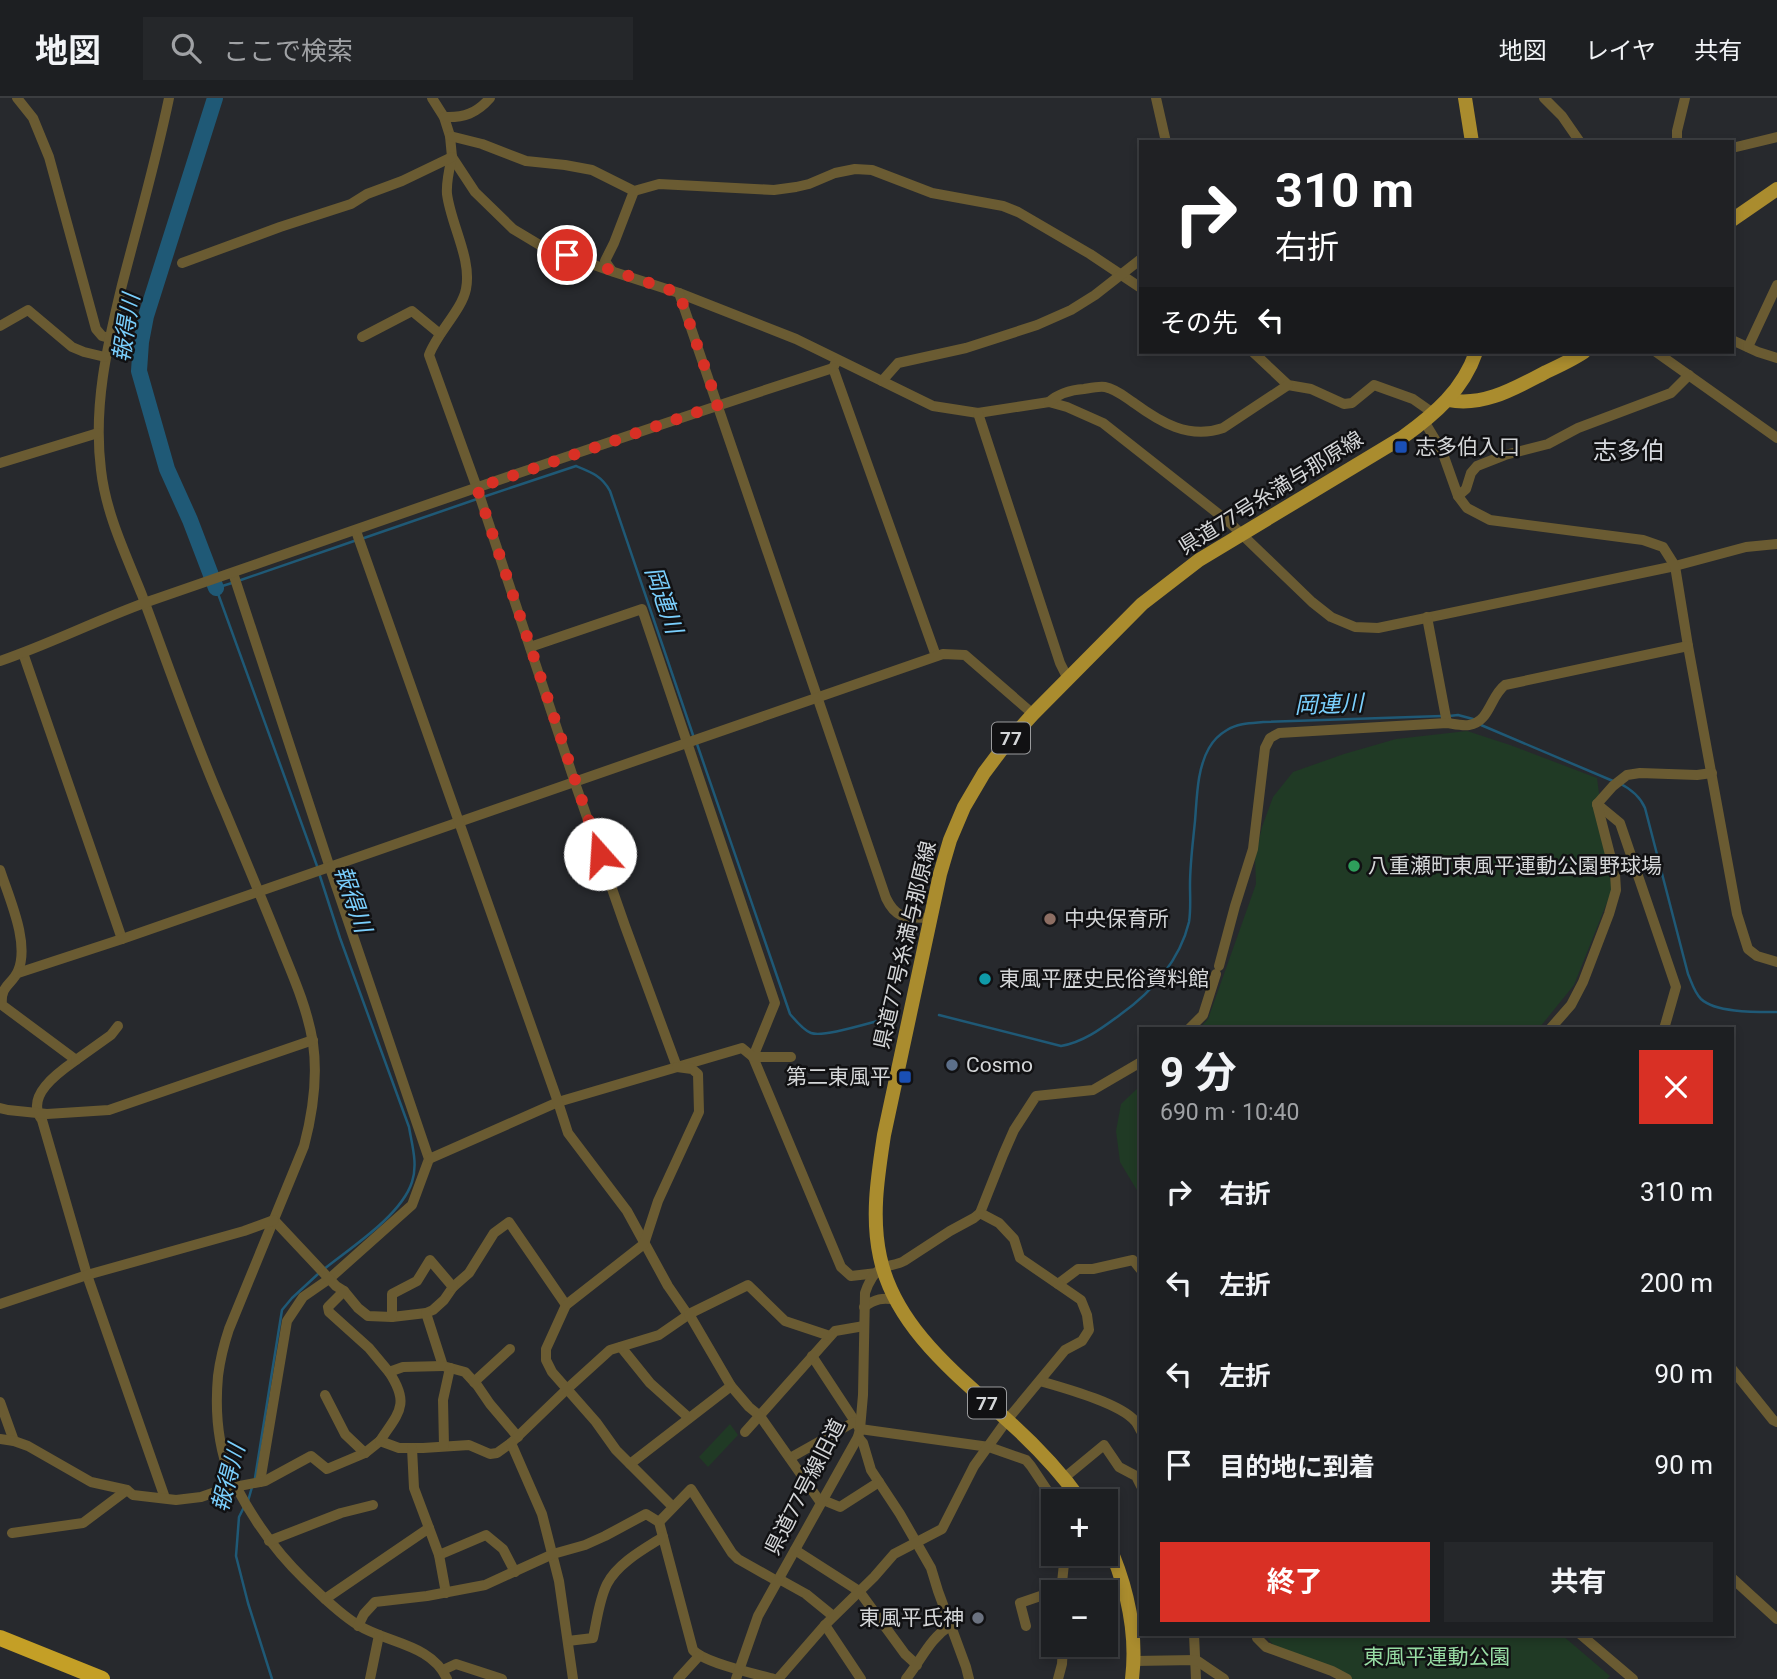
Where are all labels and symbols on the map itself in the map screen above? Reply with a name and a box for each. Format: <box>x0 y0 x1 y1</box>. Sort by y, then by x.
pin <box>537 225 597 285</box>
water label: 報得川 <box>108 289 146 364</box>
street label: 県道77号糸満与那原線 <box>1174 426 1368 560</box>
place label: 志多伯入口 <box>1415 435 1520 459</box>
district label: 志多伯 <box>1593 437 1665 465</box>
marker: 志多伯入口 <box>1393 439 1409 455</box>
water label: 岡連川 <box>640 563 689 640</box>
water label: 岡連川 <box>1294 690 1367 719</box>
road number: 77 <box>992 722 1030 754</box>
position arrow <box>563 817 637 891</box>
street label: 県道77号糸満与那原線 <box>869 839 941 1051</box>
place label: 八重瀬町東風平運動公園野球場 <box>1368 854 1662 878</box>
marker: 八重瀬町東風平運動公園野球場 <box>1346 858 1362 874</box>
water label: 報得川 <box>329 862 378 939</box>
place label: 中央保育所 <box>1064 907 1169 931</box>
marker: 中央保育所 <box>1042 911 1058 927</box>
place label: 東風平歴史民俗資料館 <box>999 967 1209 991</box>
marker: 東風平歴史民俗資料館 <box>977 971 993 987</box>
place label: Cosmo <box>966 1053 1033 1077</box>
marker: Cosmo <box>944 1057 960 1073</box>
place label: 第二東風平 <box>786 1065 891 1089</box>
marker: 第二東風平 <box>897 1069 913 1085</box>
road number: 77 <box>968 1387 1006 1418</box>
street label: 県道77号線旧道 <box>760 1415 850 1559</box>
water label: 報得川 <box>207 1438 251 1515</box>
place label: 東風平氏神 <box>859 1606 964 1630</box>
marker: 東風平氏神 <box>970 1610 986 1626</box>
park label: 東風平運動公園 <box>1364 1645 1511 1669</box>

